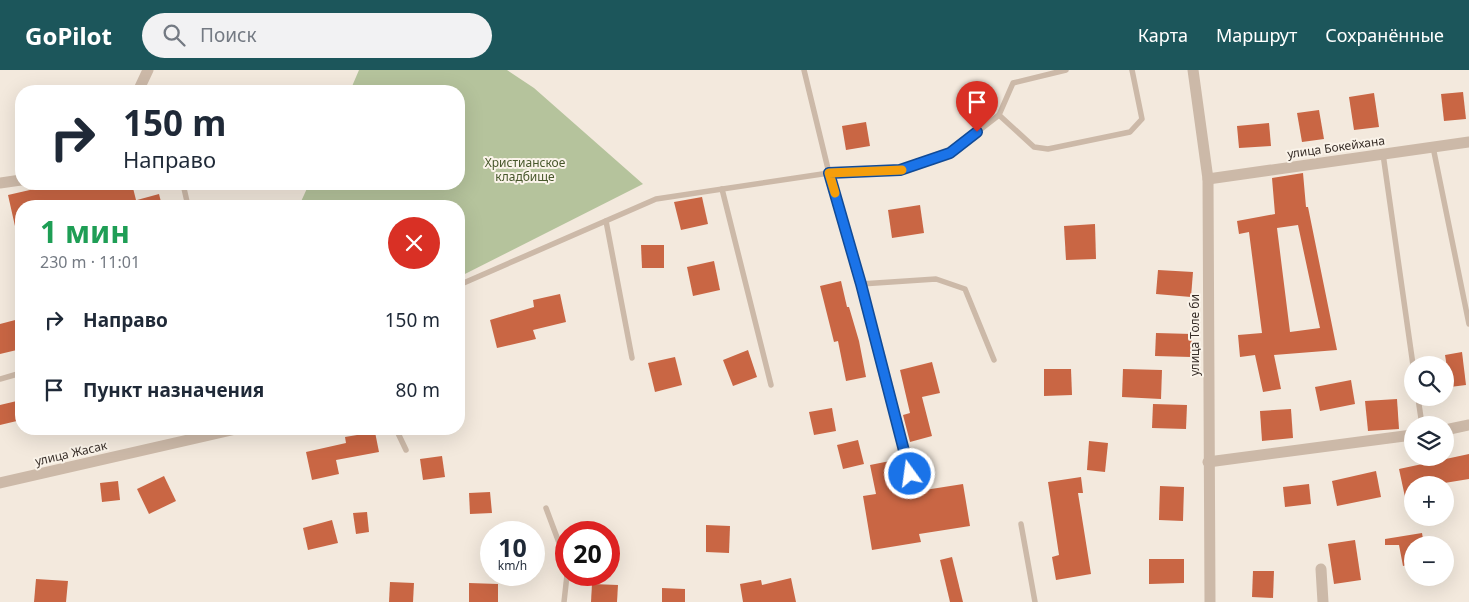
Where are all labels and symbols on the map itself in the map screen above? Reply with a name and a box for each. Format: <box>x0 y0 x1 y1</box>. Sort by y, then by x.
pin <box>956 81 998 132</box>
street label: улица Бокейхана <box>1286 132 1386 162</box>
park label: Христианское кладбище <box>485 154 566 185</box>
street label: улица Толе би <box>1186 294 1203 376</box>
street label: улица Жасак <box>33 436 109 470</box>
position arrow <box>883 447 935 499</box>
speed limit sign: 20 <box>555 521 620 586</box>

